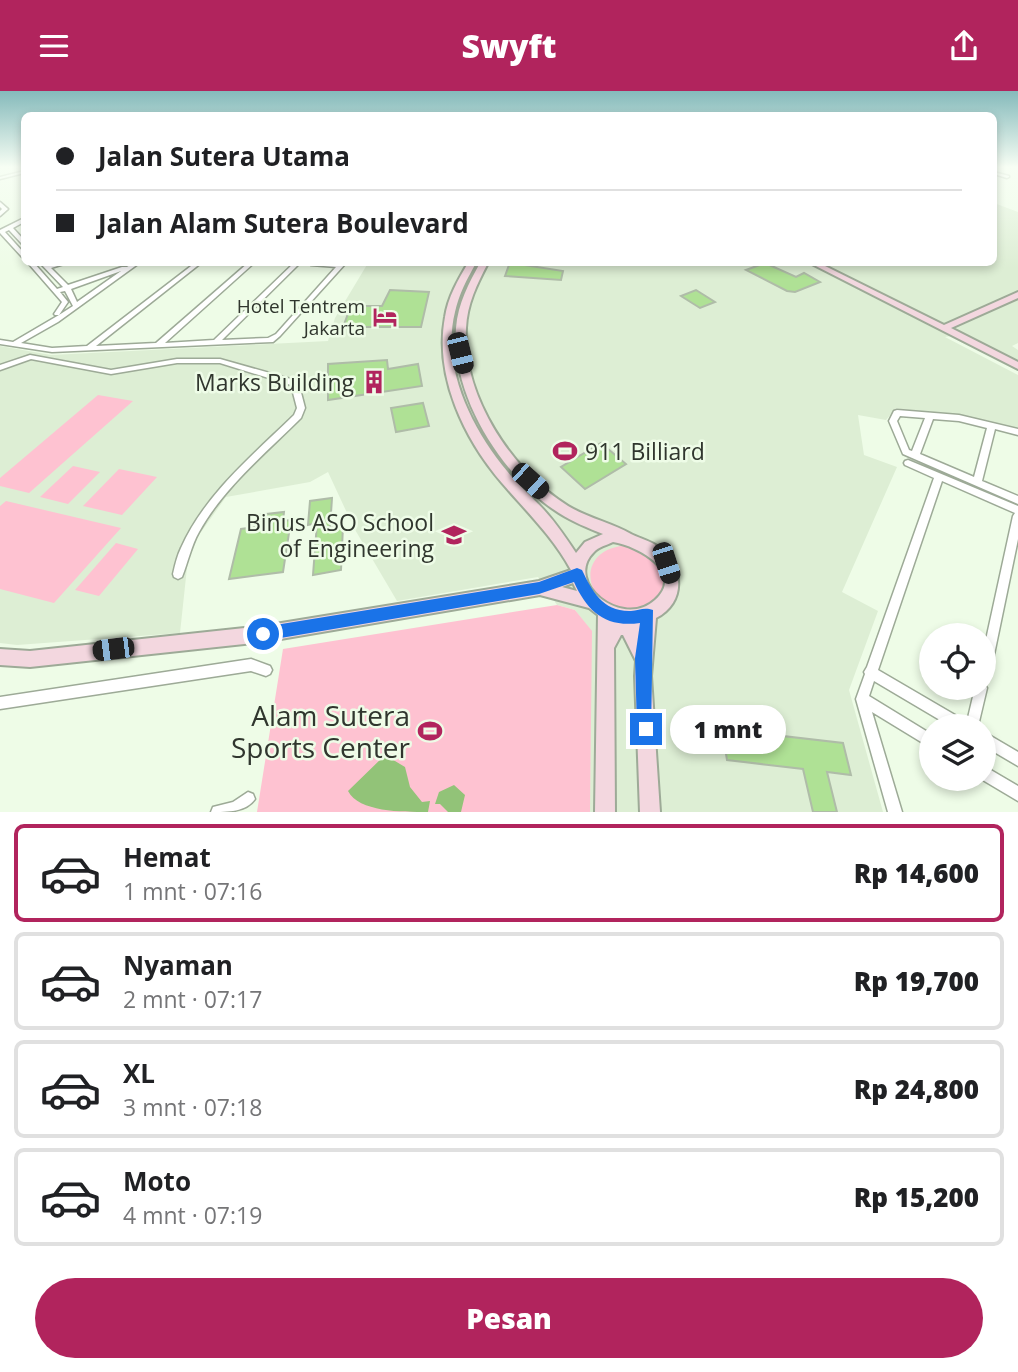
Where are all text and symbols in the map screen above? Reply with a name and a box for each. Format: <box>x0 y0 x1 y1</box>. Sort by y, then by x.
text: Swyft <box>461 24 557 67</box>
icon: menu <box>35 27 73 65</box>
icon: share <box>945 27 983 65</box>
text: Jalan Sutera Utama <box>98 138 350 174</box>
text: Jalan Alam Sutera Boulevard <box>98 205 469 241</box>
place label: Hotel Tentrem Jakarta <box>237 293 365 341</box>
hotel icon: Hotel Tentrem Jakarta <box>371 303 399 331</box>
car <box>445 330 476 376</box>
place label: Marks Building <box>195 366 355 398</box>
building icon: Marks Building <box>360 368 388 396</box>
place label: 911 Billiard <box>585 435 705 467</box>
sports icon: 911 Billiard <box>551 437 579 465</box>
car <box>508 459 553 503</box>
place label: Binus ASO School of Engineering <box>246 506 435 564</box>
school or university icon: Binus ASO School of Engineering <box>440 521 468 549</box>
car <box>650 540 683 586</box>
route start <box>247 618 279 650</box>
map controls <box>919 623 996 791</box>
button: locate <box>919 623 996 700</box>
car <box>91 636 136 662</box>
place label: Alam Sutera Sports Center <box>231 696 411 766</box>
callout: 1 mnt <box>670 705 786 753</box>
route end <box>630 713 662 745</box>
text: 1 mnt <box>694 713 762 745</box>
button: layers <box>919 714 996 791</box>
sports icon: Alam Sutera Sports Center <box>416 717 444 745</box>
text: Hemat <box>123 839 211 875</box>
icon: car <box>39 842 102 905</box>
text: Rp 14,600 <box>854 855 979 891</box>
text: 1 mnt · 07:16 <box>123 875 262 907</box>
text: Nyaman <box>123 947 233 983</box>
icon: car <box>39 950 102 1013</box>
text: Rp 19,700 <box>854 963 979 999</box>
text: 2 mnt · 07:17 <box>123 983 262 1015</box>
text: XL <box>123 1055 155 1091</box>
icon: car <box>39 1058 102 1121</box>
text: Rp 24,800 <box>854 1071 979 1107</box>
text: 3 mnt · 07:18 <box>123 1091 262 1123</box>
text: Moto <box>123 1163 191 1199</box>
icon: car <box>39 1166 102 1229</box>
text: Rp 15,200 <box>854 1179 979 1215</box>
text: 4 mnt · 07:19 <box>123 1199 262 1231</box>
button: Pesan <box>35 1278 983 1358</box>

